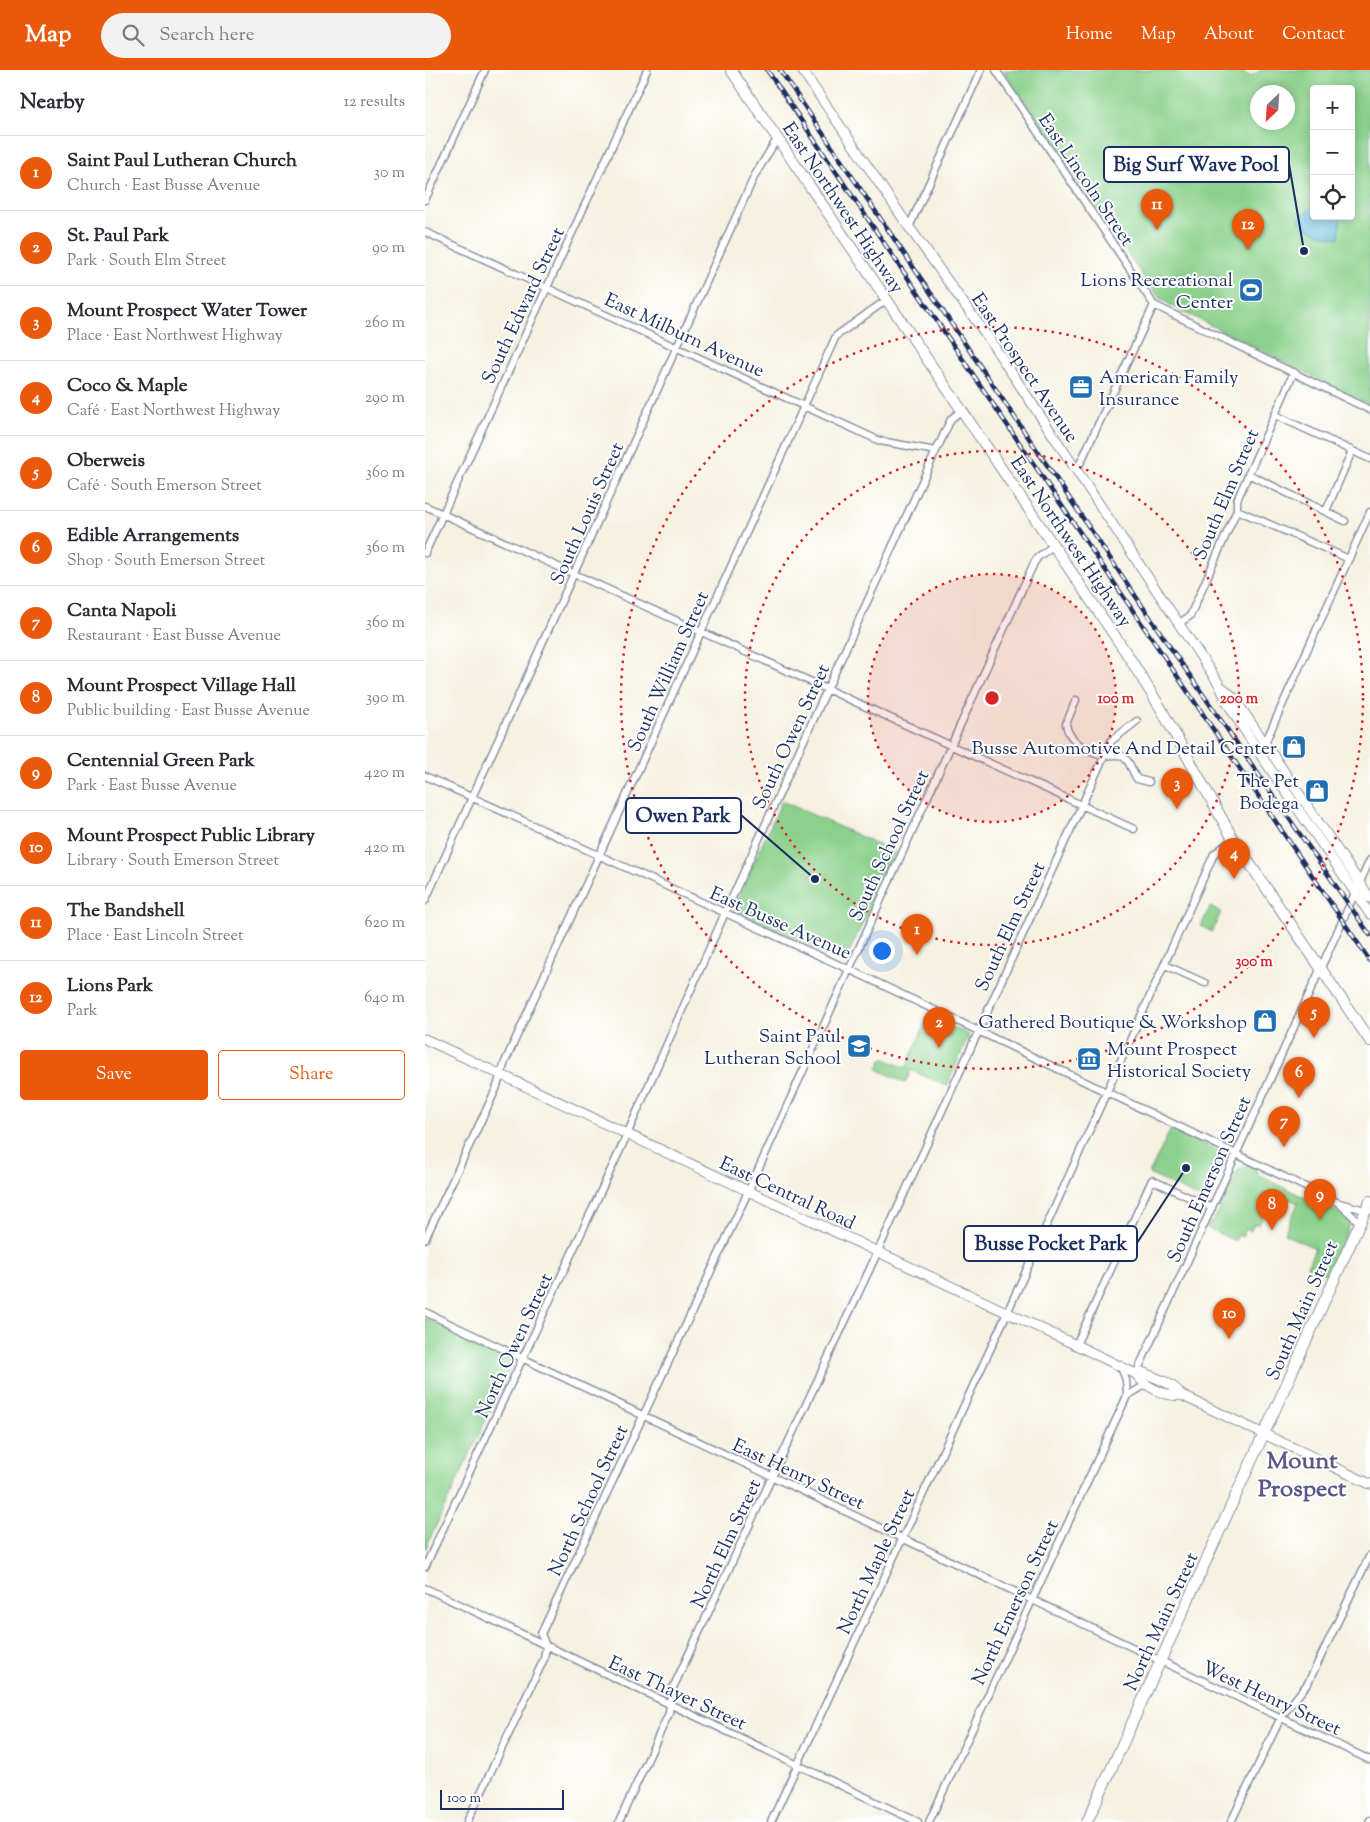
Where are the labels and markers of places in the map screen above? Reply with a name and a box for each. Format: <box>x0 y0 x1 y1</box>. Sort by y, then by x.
callout: Big Surf Wave Pool <box>1104 147 1289 182</box>
pin: 11 <box>1141 189 1173 230</box>
pin: 12 <box>1232 209 1264 250</box>
place label: Lions Recreational Center <box>1081 268 1233 317</box>
sports icon: Lions Recreational Center <box>1238 277 1264 303</box>
place label: American Family Insurance <box>1099 365 1239 414</box>
office icon: American Family Insurance <box>1068 374 1094 400</box>
centre of rings <box>983 689 1001 707</box>
shop icon: Busse Automotive And Detail Center <box>1281 734 1307 760</box>
place label: Busse Automotive And Detail Center <box>972 736 1277 763</box>
pin: 3 <box>1161 768 1193 809</box>
place label: The Pet Bodega <box>1237 769 1299 818</box>
shop icon: The Pet Bodega <box>1304 778 1330 804</box>
callout: Owen Park <box>626 798 741 833</box>
pin: 4 <box>1218 838 1250 879</box>
pin: 1 <box>901 914 933 955</box>
pin: 5 <box>1298 997 1330 1038</box>
pin: 2 <box>923 1007 955 1048</box>
shop icon: Gathered Boutique & Workshop <box>1252 1008 1278 1034</box>
place label: Gathered Boutique & Workshop <box>978 1010 1247 1037</box>
place label: Saint Paul Lutheran School <box>704 1024 841 1073</box>
school or university icon: Saint Paul Lutheran School <box>846 1033 872 1059</box>
place label: Mount Prospect Historical Society <box>1107 1037 1252 1086</box>
museum icon: Mount Prospect Historical Society <box>1076 1046 1102 1072</box>
pin: 6 <box>1283 1057 1315 1098</box>
pin: 7 <box>1268 1106 1300 1147</box>
pin: 9 <box>1304 1179 1336 1220</box>
pin: 8 <box>1256 1189 1288 1230</box>
callout: Busse Pocket Park <box>964 1226 1137 1261</box>
pin: 10 <box>1213 1298 1245 1339</box>

